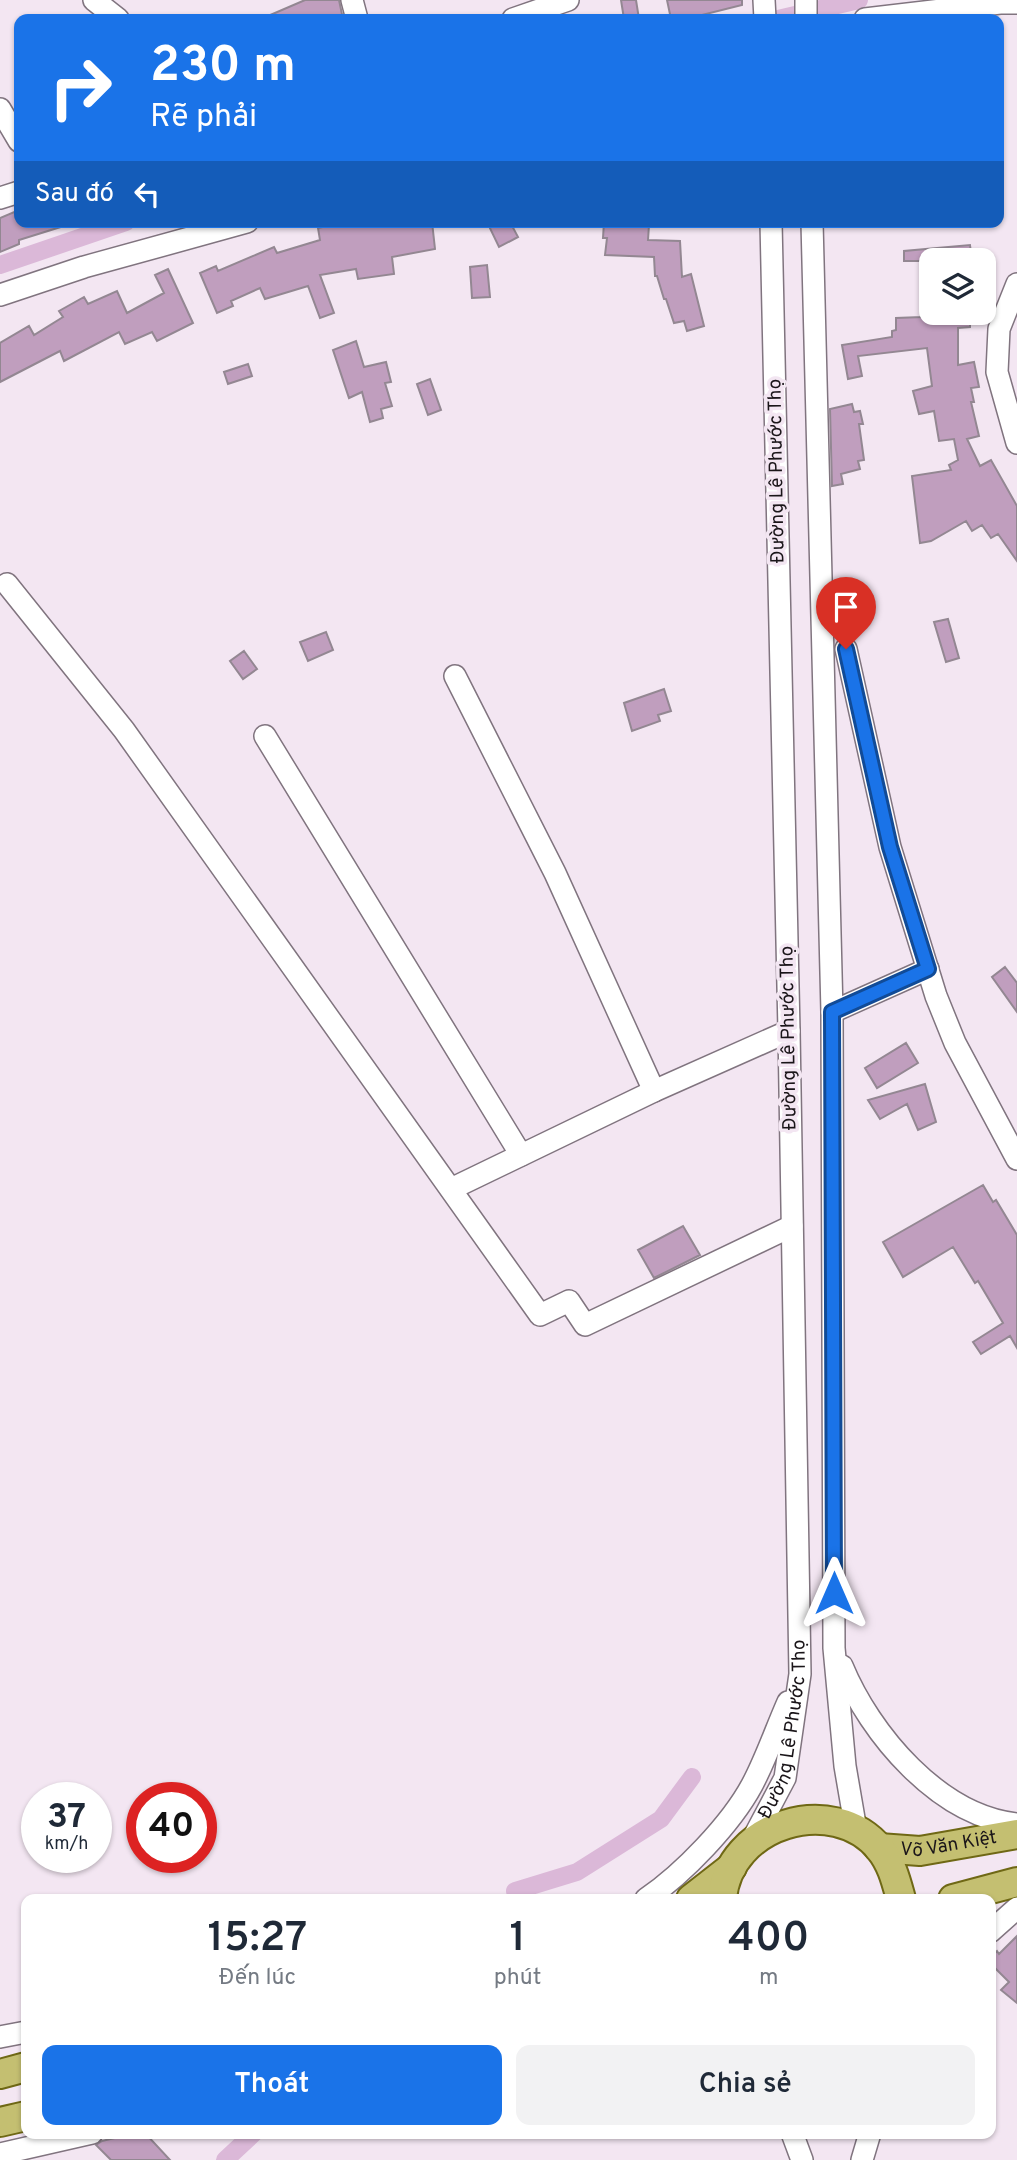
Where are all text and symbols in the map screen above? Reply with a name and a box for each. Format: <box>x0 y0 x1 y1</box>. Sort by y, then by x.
text: 230 m <box>150 37 296 99</box>
icon: right <box>35 42 126 133</box>
text: Rẽ phải <box>150 98 257 138</box>
icon: left <box>128 175 166 213</box>
text: Sau đó <box>35 178 114 211</box>
map controls <box>919 248 996 325</box>
button: layers <box>919 248 996 325</box>
street label: Đường Lê Phước Thọ <box>763 379 791 563</box>
pin <box>816 577 876 649</box>
icon: arrive <box>827 588 865 626</box>
street label: Đường Lê Phước Thọ <box>775 946 803 1130</box>
position arrow <box>797 1556 871 1630</box>
street label: Đường Lê Phước Thọ <box>753 1639 812 1823</box>
speed limit sign: 40 <box>126 1782 217 1873</box>
text: 37 <box>47 1796 86 1840</box>
street label: Võ Văn Kiệt <box>899 1826 999 1863</box>
text: km/h <box>45 1833 88 1856</box>
text: 15:27 <box>208 1913 307 1966</box>
text: 1 <box>509 1913 526 1966</box>
text: 400 <box>728 1913 809 1966</box>
text: Đến lúc <box>219 1964 296 1993</box>
text: phút <box>494 1964 541 1993</box>
text: m <box>759 1964 778 1993</box>
button: Thoát <box>42 2045 502 2125</box>
button: Chia sẻ <box>516 2045 975 2125</box>

